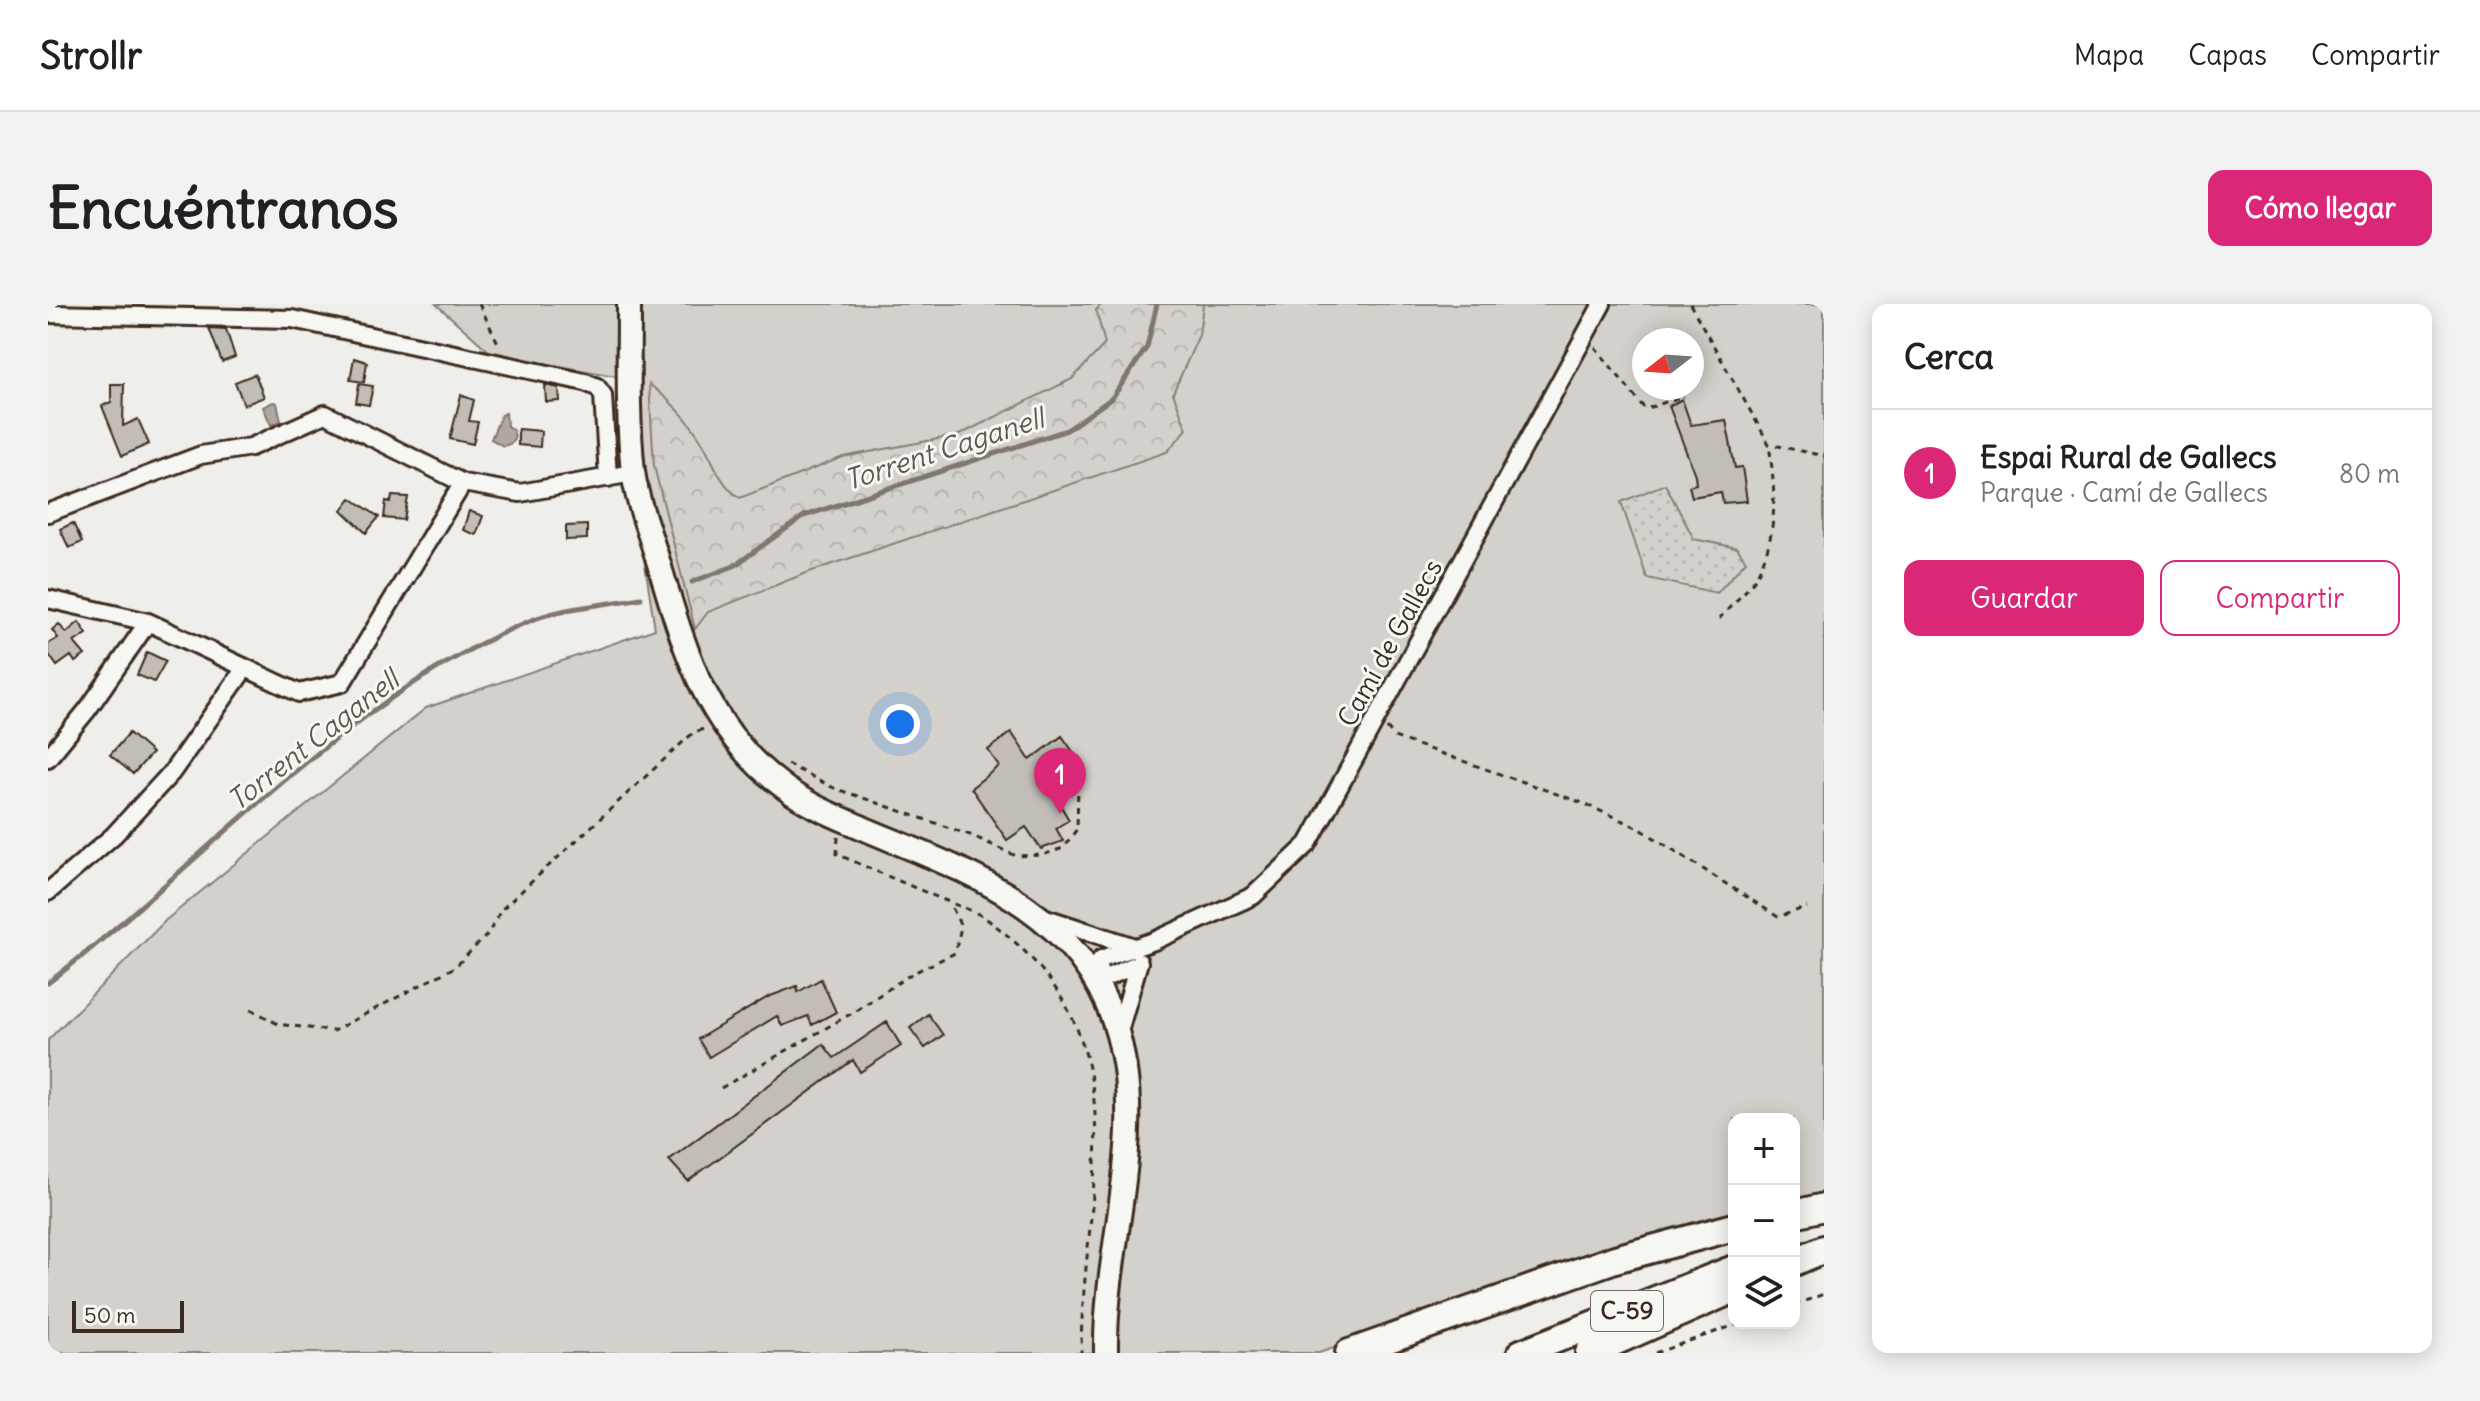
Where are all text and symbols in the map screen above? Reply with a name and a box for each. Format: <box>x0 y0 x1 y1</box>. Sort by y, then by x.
text: Strollr <box>40 32 142 79</box>
text: Mapa <box>2074 37 2144 73</box>
text: Capas <box>2188 37 2267 73</box>
text: Compartir <box>2311 37 2440 73</box>
button: Cómo llegar <box>2208 170 2432 246</box>
text: Encuéntranos <box>48 173 399 243</box>
north arrow <box>1632 328 1704 400</box>
text: Cerca <box>1904 335 1994 378</box>
water label: Torrent Caganell <box>840 399 1052 498</box>
text: Espai Rural de Gallecs <box>1980 438 2277 476</box>
text: 1 <box>1925 457 1935 490</box>
text: 80 m <box>2339 457 2400 490</box>
text: Parque · Camí de Gallecs <box>1980 476 2268 509</box>
street label: Camí de Gallecs <box>1330 553 1449 732</box>
button: Guardar <box>1904 560 2144 636</box>
button: Compartir <box>2160 560 2400 636</box>
water label: Torrent Caganell <box>220 660 409 818</box>
your location <box>880 704 920 744</box>
pin: 1 <box>1034 748 1086 814</box>
map controls <box>1728 1113 1800 1329</box>
button: + <box>1728 1113 1800 1185</box>
button: − <box>1728 1185 1800 1257</box>
button: layers <box>1728 1257 1800 1329</box>
road number: C-59 <box>1591 1291 1663 1331</box>
scale bar <box>72 1297 184 1333</box>
text: 50 m <box>84 1301 136 1329</box>

